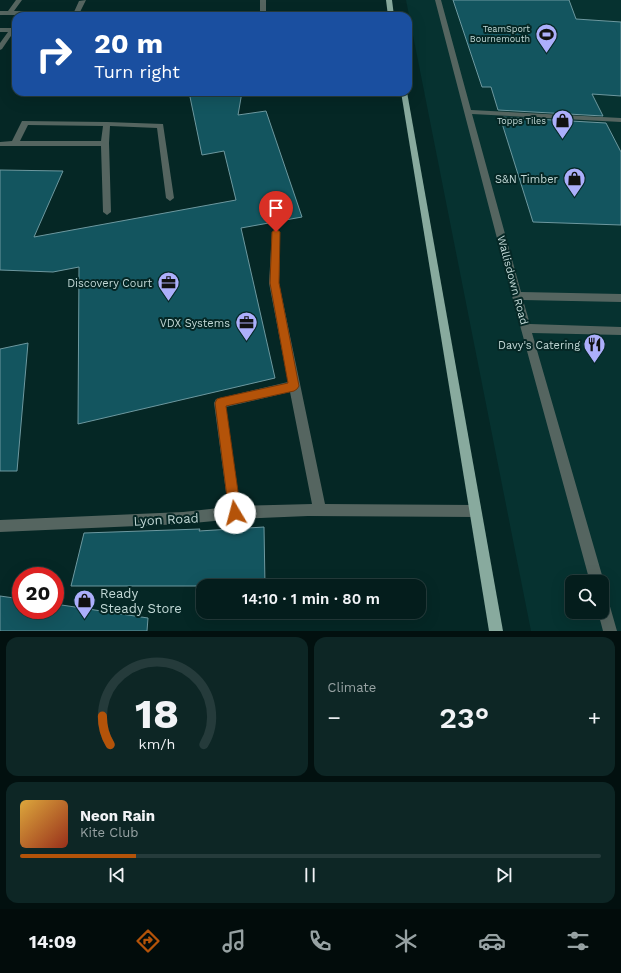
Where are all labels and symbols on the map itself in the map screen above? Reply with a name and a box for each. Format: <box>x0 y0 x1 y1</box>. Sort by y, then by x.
sports icon: TeamSport Bournemouth <box>533 21 559 54</box>
place label: TeamSport Bournemouth <box>470 24 530 44</box>
shop icon: Topps Tiles <box>549 108 575 141</box>
place label: Topps Tiles <box>497 116 546 126</box>
shop icon: S&N Timber <box>561 166 587 199</box>
place label: S&N Timber <box>495 173 559 186</box>
pin <box>259 191 293 232</box>
street label: Wallisdown Road <box>494 234 531 326</box>
office icon: Discovery Court <box>155 270 181 303</box>
place label: Discovery Court <box>67 277 152 290</box>
office icon: VDX Systems <box>233 310 259 343</box>
place label: VDX Systems <box>160 317 230 330</box>
restaurant icon: Davy's Catering <box>582 332 608 365</box>
place label: Davy's Catering <box>498 339 580 352</box>
position arrow <box>214 492 256 534</box>
street label: Lyon Road <box>133 510 199 529</box>
speed limit sign: 20 <box>12 567 64 619</box>
place label: Ready Steady Store <box>100 586 182 616</box>
shop icon: Ready Steady Store <box>71 587 97 620</box>

